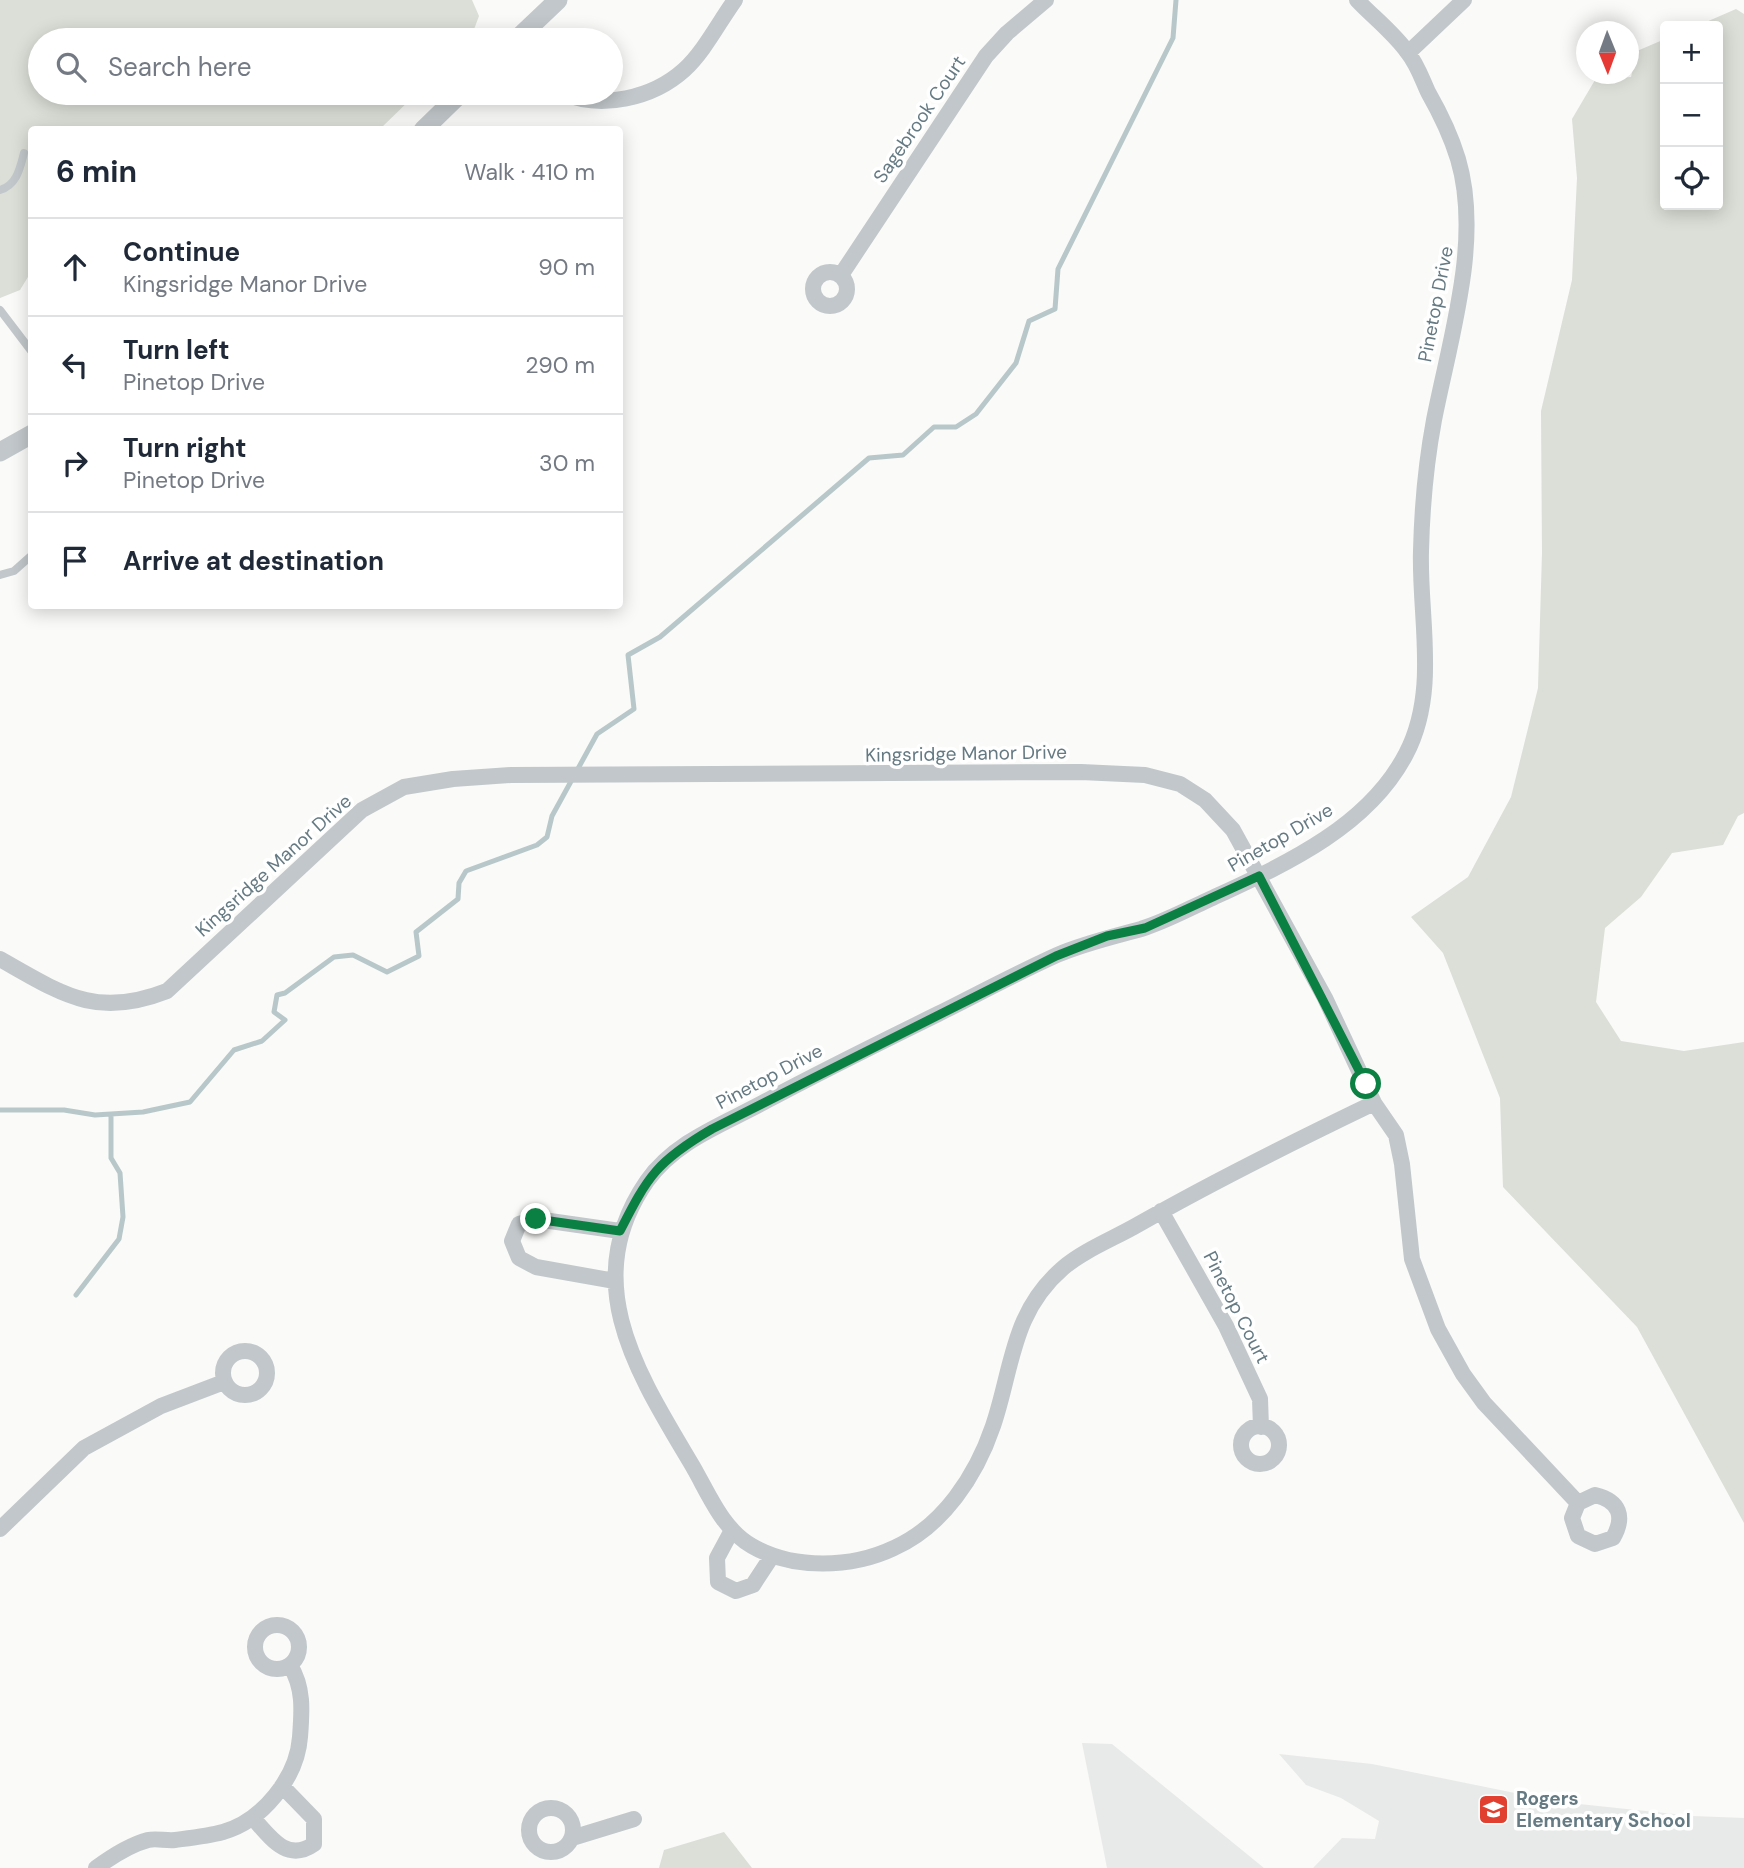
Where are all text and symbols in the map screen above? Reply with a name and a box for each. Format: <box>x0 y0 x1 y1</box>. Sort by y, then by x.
north arrow <box>1576 21 1639 84</box>
map controls <box>1660 21 1723 210</box>
button: + <box>1660 21 1723 84</box>
search box <box>28 28 623 105</box>
icon: search <box>52 48 90 86</box>
text: Search here <box>108 50 251 84</box>
street label: Sagebrook Court <box>868 51 971 188</box>
button: − <box>1660 84 1723 147</box>
button: locate <box>1660 147 1723 210</box>
text: 6 min <box>56 152 137 191</box>
text: Walk · 410 m <box>464 157 595 187</box>
text: Continue <box>123 235 240 269</box>
street label: Pinetop Drive <box>1412 244 1459 364</box>
icon: ahead <box>56 248 94 286</box>
text: 90 m <box>538 252 595 282</box>
text: Kingsridge Manor Drive <box>123 269 367 299</box>
text: Turn left <box>123 333 230 367</box>
icon: left <box>56 346 94 384</box>
text: 290 m <box>525 350 595 380</box>
text: Pinetop Drive <box>123 367 265 397</box>
text: Turn right <box>123 431 247 465</box>
icon: right <box>56 444 94 482</box>
text: 30 m <box>539 448 595 478</box>
text: Pinetop Drive <box>123 465 265 495</box>
icon: arrive <box>56 542 94 580</box>
text: Arrive at destination <box>123 544 384 578</box>
street label: Kingsridge Manor Drive <box>865 739 1067 768</box>
street label: Kingsridge Manor Drive <box>190 789 357 942</box>
street label: Pinetop Drive <box>1223 797 1337 878</box>
street label: Pinetop Drive <box>712 1038 827 1115</box>
route start <box>1350 1068 1381 1099</box>
route end <box>520 1203 551 1234</box>
street label: Pinetop Court <box>1198 1247 1276 1368</box>
place label: Rogers Elementary School <box>1516 1786 1691 1833</box>
school or university icon: Rogers Elementary School <box>1476 1792 1510 1826</box>

